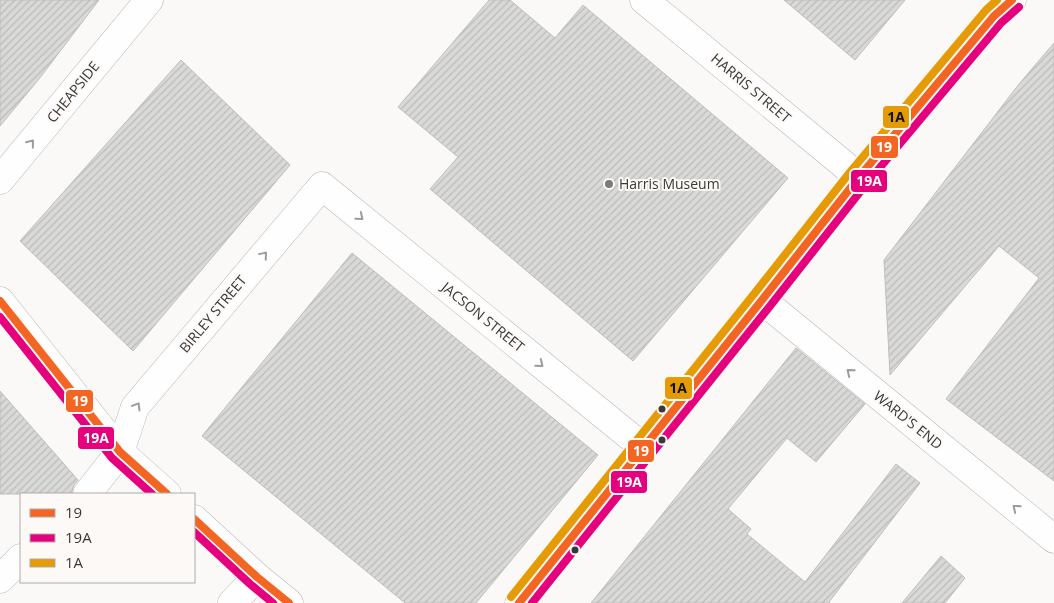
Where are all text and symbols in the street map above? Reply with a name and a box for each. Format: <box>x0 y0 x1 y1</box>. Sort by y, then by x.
street label: HARRIS STREET <box>707 49 796 127</box>
street label: CHEAPSIDE <box>42 57 103 126</box>
line badge: 1A <box>882 105 910 129</box>
text: 1A <box>887 107 905 126</box>
line badge: 19 <box>870 135 899 159</box>
text: 19 <box>876 137 892 156</box>
one-way arrow <box>25 140 34 149</box>
line badge: 19A <box>850 169 888 193</box>
text: 19A <box>856 171 882 190</box>
place label: Harris Museum <box>619 174 720 193</box>
marker: Harris Museum <box>603 178 615 190</box>
one-way arrow <box>354 211 363 219</box>
one-way arrow <box>258 252 266 261</box>
street label: BIRLEY STREET <box>175 271 251 356</box>
street label: JACSON STREET <box>436 276 529 356</box>
one-way arrow <box>535 358 544 367</box>
one-way arrow <box>847 370 856 378</box>
line badge: 1A <box>664 376 693 400</box>
text: 1A <box>669 378 687 397</box>
street label: WARD'S END <box>870 386 947 453</box>
line badge: 19 <box>65 389 94 413</box>
text: 19 <box>72 391 88 410</box>
one-way arrow <box>131 403 141 412</box>
unlabelled marker <box>657 404 667 414</box>
line badge: 19A <box>77 426 115 450</box>
text: 19A <box>83 428 109 447</box>
unlabelled marker <box>657 435 667 445</box>
line badge: 19 <box>627 439 655 463</box>
text: 19 <box>633 441 649 460</box>
line badge: 19A <box>610 470 648 494</box>
text: 19A <box>616 472 642 491</box>
legend <box>20 493 195 583</box>
text: 19 <box>65 502 82 522</box>
one-way arrow <box>1013 506 1022 514</box>
text: 19A <box>65 527 92 547</box>
unlabelled marker <box>570 545 580 555</box>
text: 1A <box>65 552 84 572</box>

